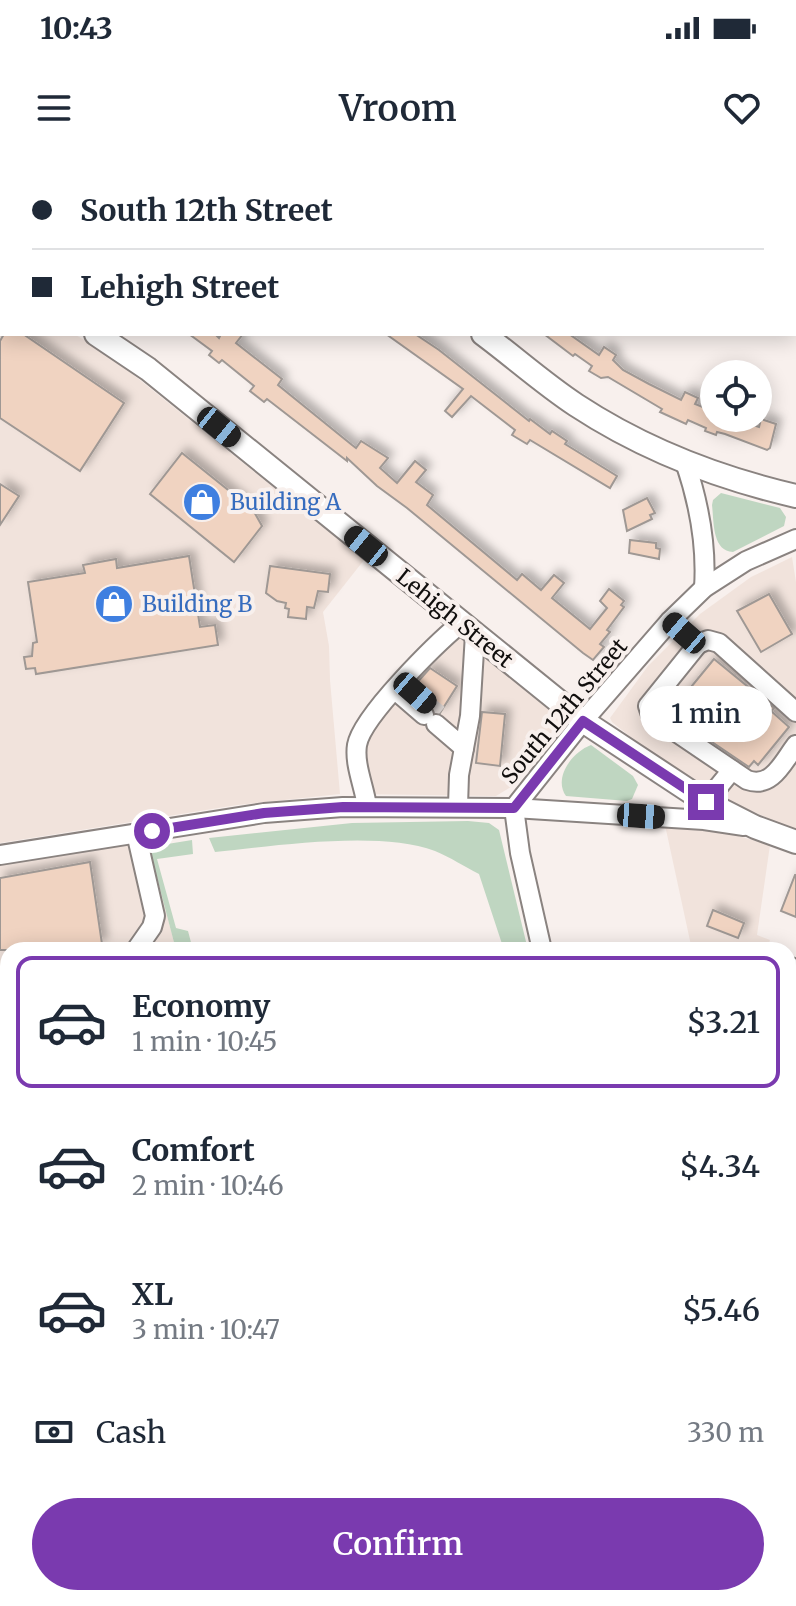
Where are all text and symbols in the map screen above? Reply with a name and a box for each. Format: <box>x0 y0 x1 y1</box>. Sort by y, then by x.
text: 10:43 <box>40 9 113 47</box>
icon: menu <box>32 86 76 130</box>
text: Vroom <box>339 86 457 131</box>
icon: heart <box>720 86 764 130</box>
text: South 12th Street <box>80 191 333 229</box>
text: Lehigh Street <box>80 268 279 306</box>
map controls <box>700 360 772 432</box>
button: locate <box>700 360 772 432</box>
car <box>193 403 245 451</box>
shop icon: Building A <box>181 481 223 523</box>
place label: Building A <box>230 488 342 516</box>
car <box>340 522 392 570</box>
street label: Lehigh Street <box>391 562 519 674</box>
shop icon: Building B <box>93 583 135 625</box>
place label: Building B <box>142 590 253 618</box>
car <box>658 608 710 658</box>
street label: South 12th Street <box>495 632 633 790</box>
car <box>389 668 441 718</box>
callout: 1 min <box>640 686 772 742</box>
text: 1 min <box>671 697 741 730</box>
route end <box>688 784 724 820</box>
car <box>616 802 666 830</box>
route start <box>134 813 170 849</box>
icon: car <box>36 986 108 1058</box>
text: Economy <box>132 987 270 1025</box>
text: $3.21 <box>687 1003 760 1041</box>
text: 1 min · 10:45 <box>132 1025 278 1058</box>
icon: car <box>36 1130 108 1202</box>
text: Comfort <box>132 1131 255 1169</box>
text: $4.34 <box>679 1147 760 1185</box>
text: 2 min · 10:46 <box>132 1169 284 1202</box>
icon: car <box>36 1274 108 1346</box>
text: XL <box>132 1275 173 1313</box>
text: $5.46 <box>682 1291 760 1329</box>
text: 3 min · 10:47 <box>132 1313 280 1346</box>
icon: cash <box>32 1410 76 1454</box>
text: Cash <box>96 1413 166 1451</box>
text: 330 m <box>687 1416 764 1449</box>
button: Confirm <box>32 1498 764 1590</box>

